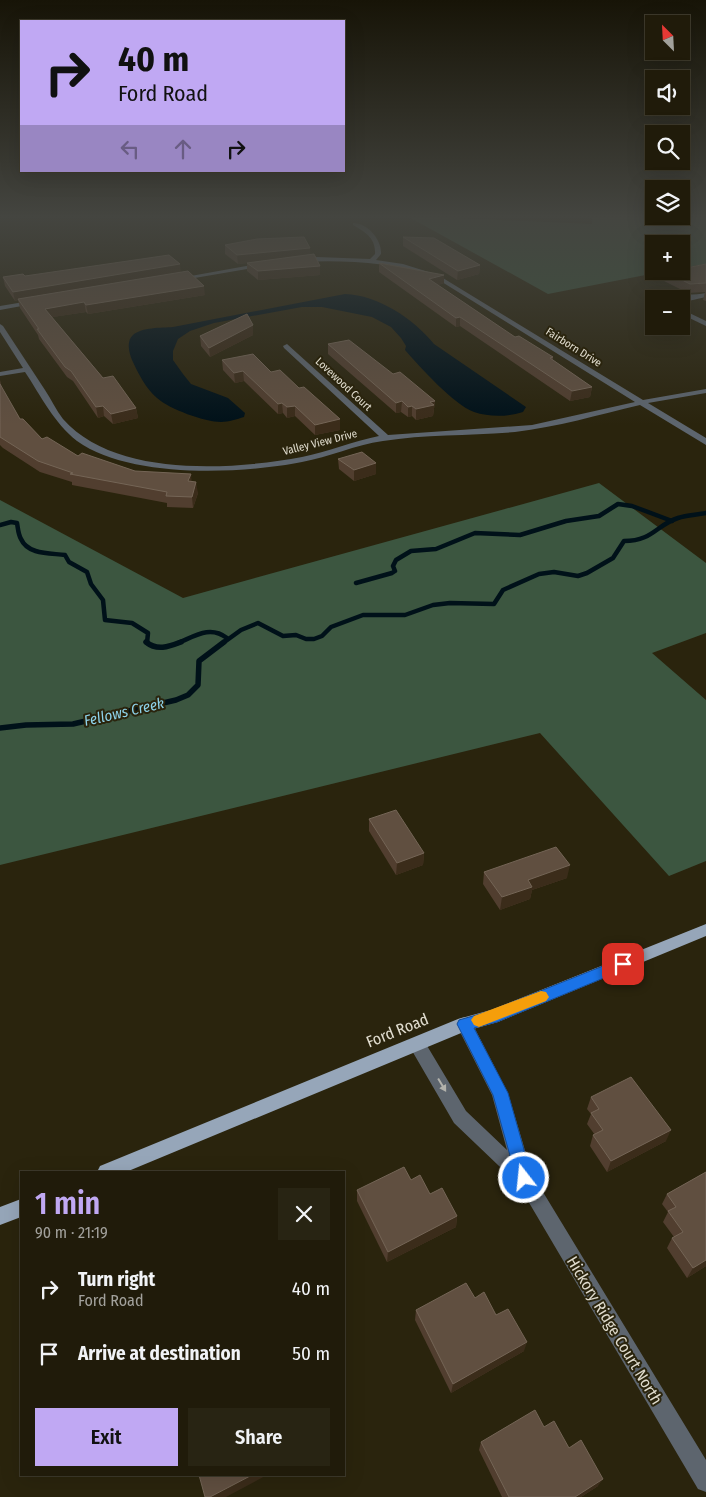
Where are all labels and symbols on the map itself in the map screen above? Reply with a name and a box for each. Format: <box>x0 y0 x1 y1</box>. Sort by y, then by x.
north arrow <box>645 15 690 60</box>
street label: Fairborn Drive <box>543 325 604 370</box>
street label: Lovewood Court <box>313 355 375 414</box>
street label: Valley View Drive <box>282 427 359 458</box>
water label: Fellows Creek <box>82 694 167 730</box>
pin <box>602 943 644 985</box>
street label: Ford Road <box>363 1009 431 1052</box>
one-way arrow <box>437 1079 446 1092</box>
position arrow <box>497 1151 549 1203</box>
street label: Hickory Ridge Court North <box>563 1253 666 1408</box>

